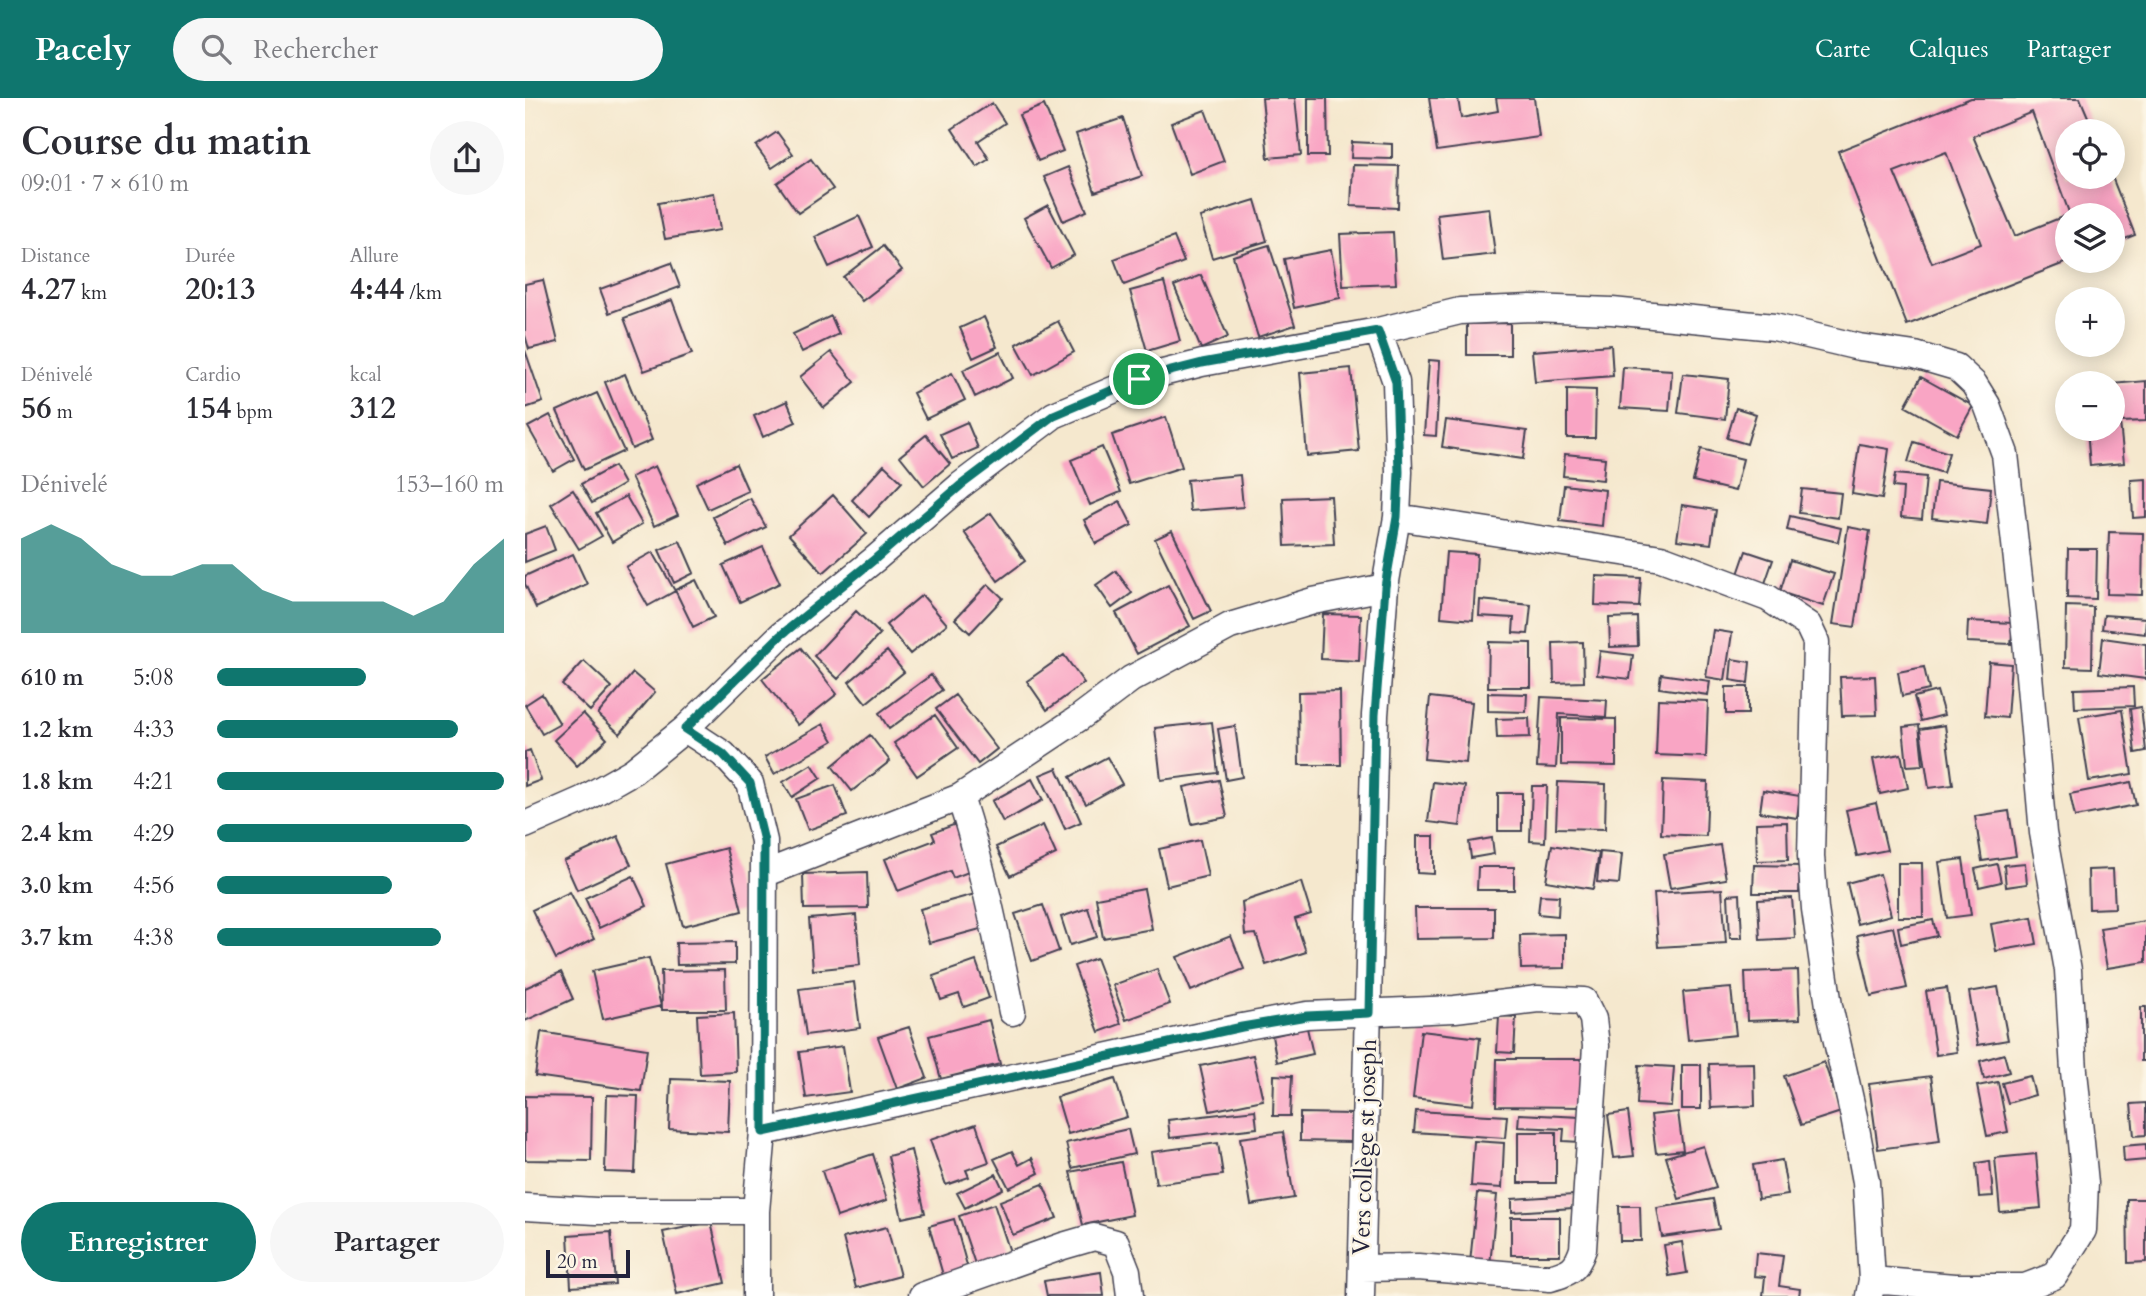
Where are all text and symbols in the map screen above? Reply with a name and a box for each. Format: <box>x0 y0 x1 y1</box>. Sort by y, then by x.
search box <box>173 18 663 81</box>
text: Pacely <box>35 27 131 72</box>
icon: search <box>197 30 235 68</box>
text: Rechercher <box>253 32 378 67</box>
text: Carte <box>1815 33 1871 66</box>
text: Calques <box>1909 33 1989 66</box>
text: Partager <box>2027 33 2111 66</box>
text: Course du matin <box>21 116 311 168</box>
map controls <box>2055 119 2125 441</box>
button: locate <box>2055 119 2125 189</box>
button: share <box>430 121 504 195</box>
text: 09:01 · 7 × 610 m <box>21 168 189 199</box>
button: layers <box>2055 203 2125 273</box>
text: Distance <box>21 243 90 269</box>
text: Durée <box>185 243 235 269</box>
text: Allure <box>350 243 399 269</box>
text: 4.27 <box>21 269 76 310</box>
text: 20:13 <box>185 269 256 310</box>
text: 4:44 <box>350 269 404 310</box>
text: km <box>76 280 107 306</box>
text: /km <box>404 280 442 306</box>
button: + <box>2055 287 2125 357</box>
pin <box>1109 349 1169 409</box>
icon: arrive <box>1120 360 1158 398</box>
text: Dénivelé <box>21 362 93 388</box>
text: Cardio <box>185 362 241 388</box>
text: kcal <box>350 362 382 388</box>
button: − <box>2055 371 2125 441</box>
text: 56 <box>21 388 52 429</box>
text: 154 <box>185 388 231 429</box>
text: 312 <box>350 388 396 429</box>
text: m <box>52 399 73 425</box>
text: bpm <box>231 399 273 425</box>
text: Dénivelé <box>21 469 108 500</box>
text: 153–160 m <box>395 469 504 500</box>
text: 610 m <box>21 662 84 693</box>
text: 5:08 <box>133 662 174 693</box>
text: 1.2 km <box>21 714 93 745</box>
text: 4:33 <box>133 714 174 745</box>
text: 1.8 km <box>21 766 93 797</box>
text: 4:21 <box>133 766 174 797</box>
text: 2.4 km <box>21 818 93 849</box>
text: 4:29 <box>133 818 174 849</box>
text: 3.0 km <box>21 870 93 901</box>
text: 4:56 <box>133 870 174 901</box>
text: 3.7 km <box>21 922 93 953</box>
text: 4:38 <box>133 922 174 953</box>
street label: Vers collège st joseph <box>1345 1038 1385 1256</box>
button: Enregistrer <box>21 1202 256 1282</box>
button: Partager <box>270 1202 504 1282</box>
scale bar <box>546 1247 630 1279</box>
text: 20 m <box>557 1249 598 1275</box>

